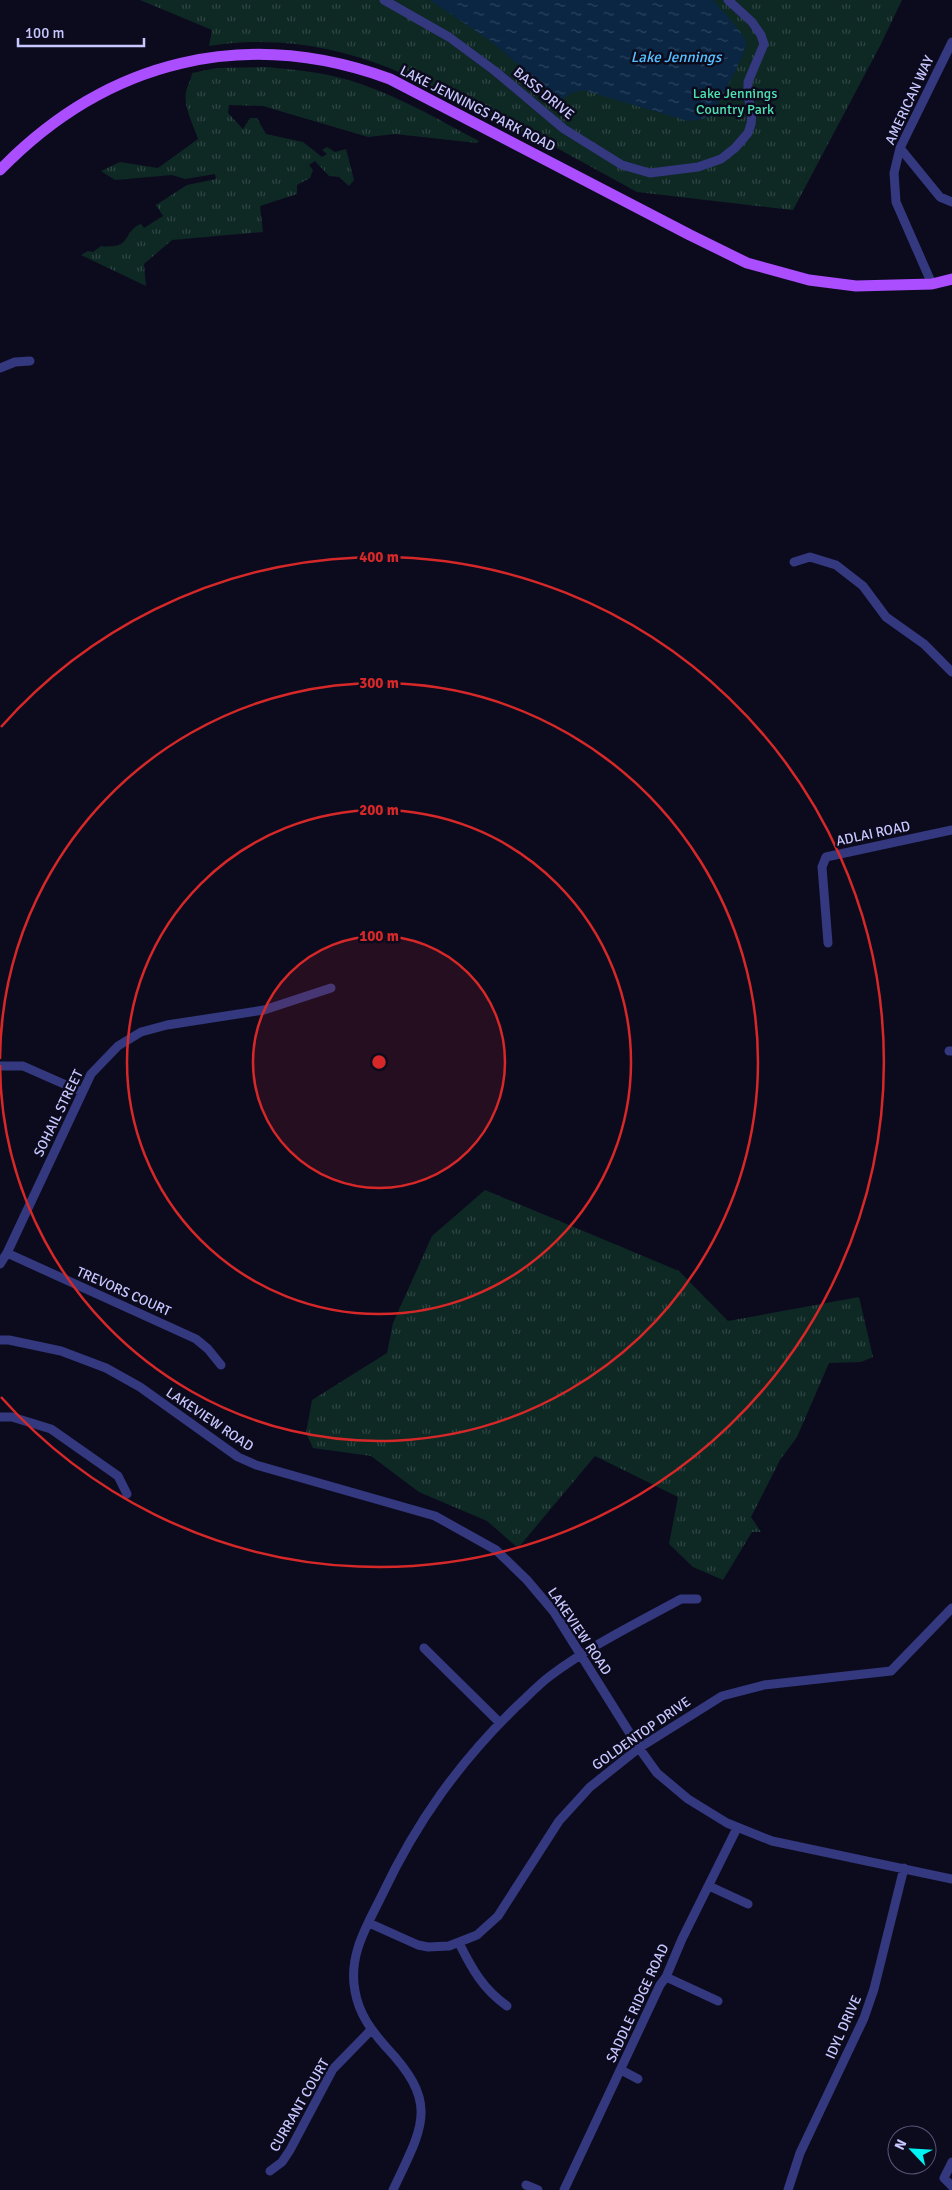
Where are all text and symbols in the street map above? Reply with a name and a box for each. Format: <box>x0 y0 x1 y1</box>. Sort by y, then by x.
scale bar <box>18 15 144 47</box>
text: 100 m <box>25 24 65 42</box>
water label: Lake Jennings <box>631 48 723 66</box>
street label: AMERICAN WAY <box>881 53 938 147</box>
street label: LAKE JENNINGS PARK ROAD <box>397 62 558 155</box>
street label: BASS DRIVE <box>510 64 578 123</box>
park label: Lake Jennings Country Park <box>693 85 777 118</box>
text: 400 m <box>359 548 399 566</box>
text: 300 m <box>359 674 399 692</box>
text: 200 m <box>359 801 399 819</box>
street label: ADLAI ROAD <box>834 817 912 850</box>
text: 100 m <box>359 927 399 945</box>
centre of rings <box>370 1053 388 1071</box>
street label: SOHAIL STREET <box>30 1067 87 1160</box>
street label: TREVORS COURT <box>74 1263 174 1320</box>
street label: LAKEVIEW ROAD <box>163 1384 257 1455</box>
street label: LAKEVIEW ROAD <box>544 1584 615 1678</box>
street label: GOLDENTOP DRIVE <box>589 1693 694 1774</box>
street label: SADDLE RIDGE ROAD <box>602 1941 672 2065</box>
street label: IDYL DRIVE <box>822 1993 865 2062</box>
street label: CURRANT COURT <box>266 2056 333 2155</box>
north arrow <box>887 2125 937 2175</box>
text: N <box>891 2137 910 2153</box>

